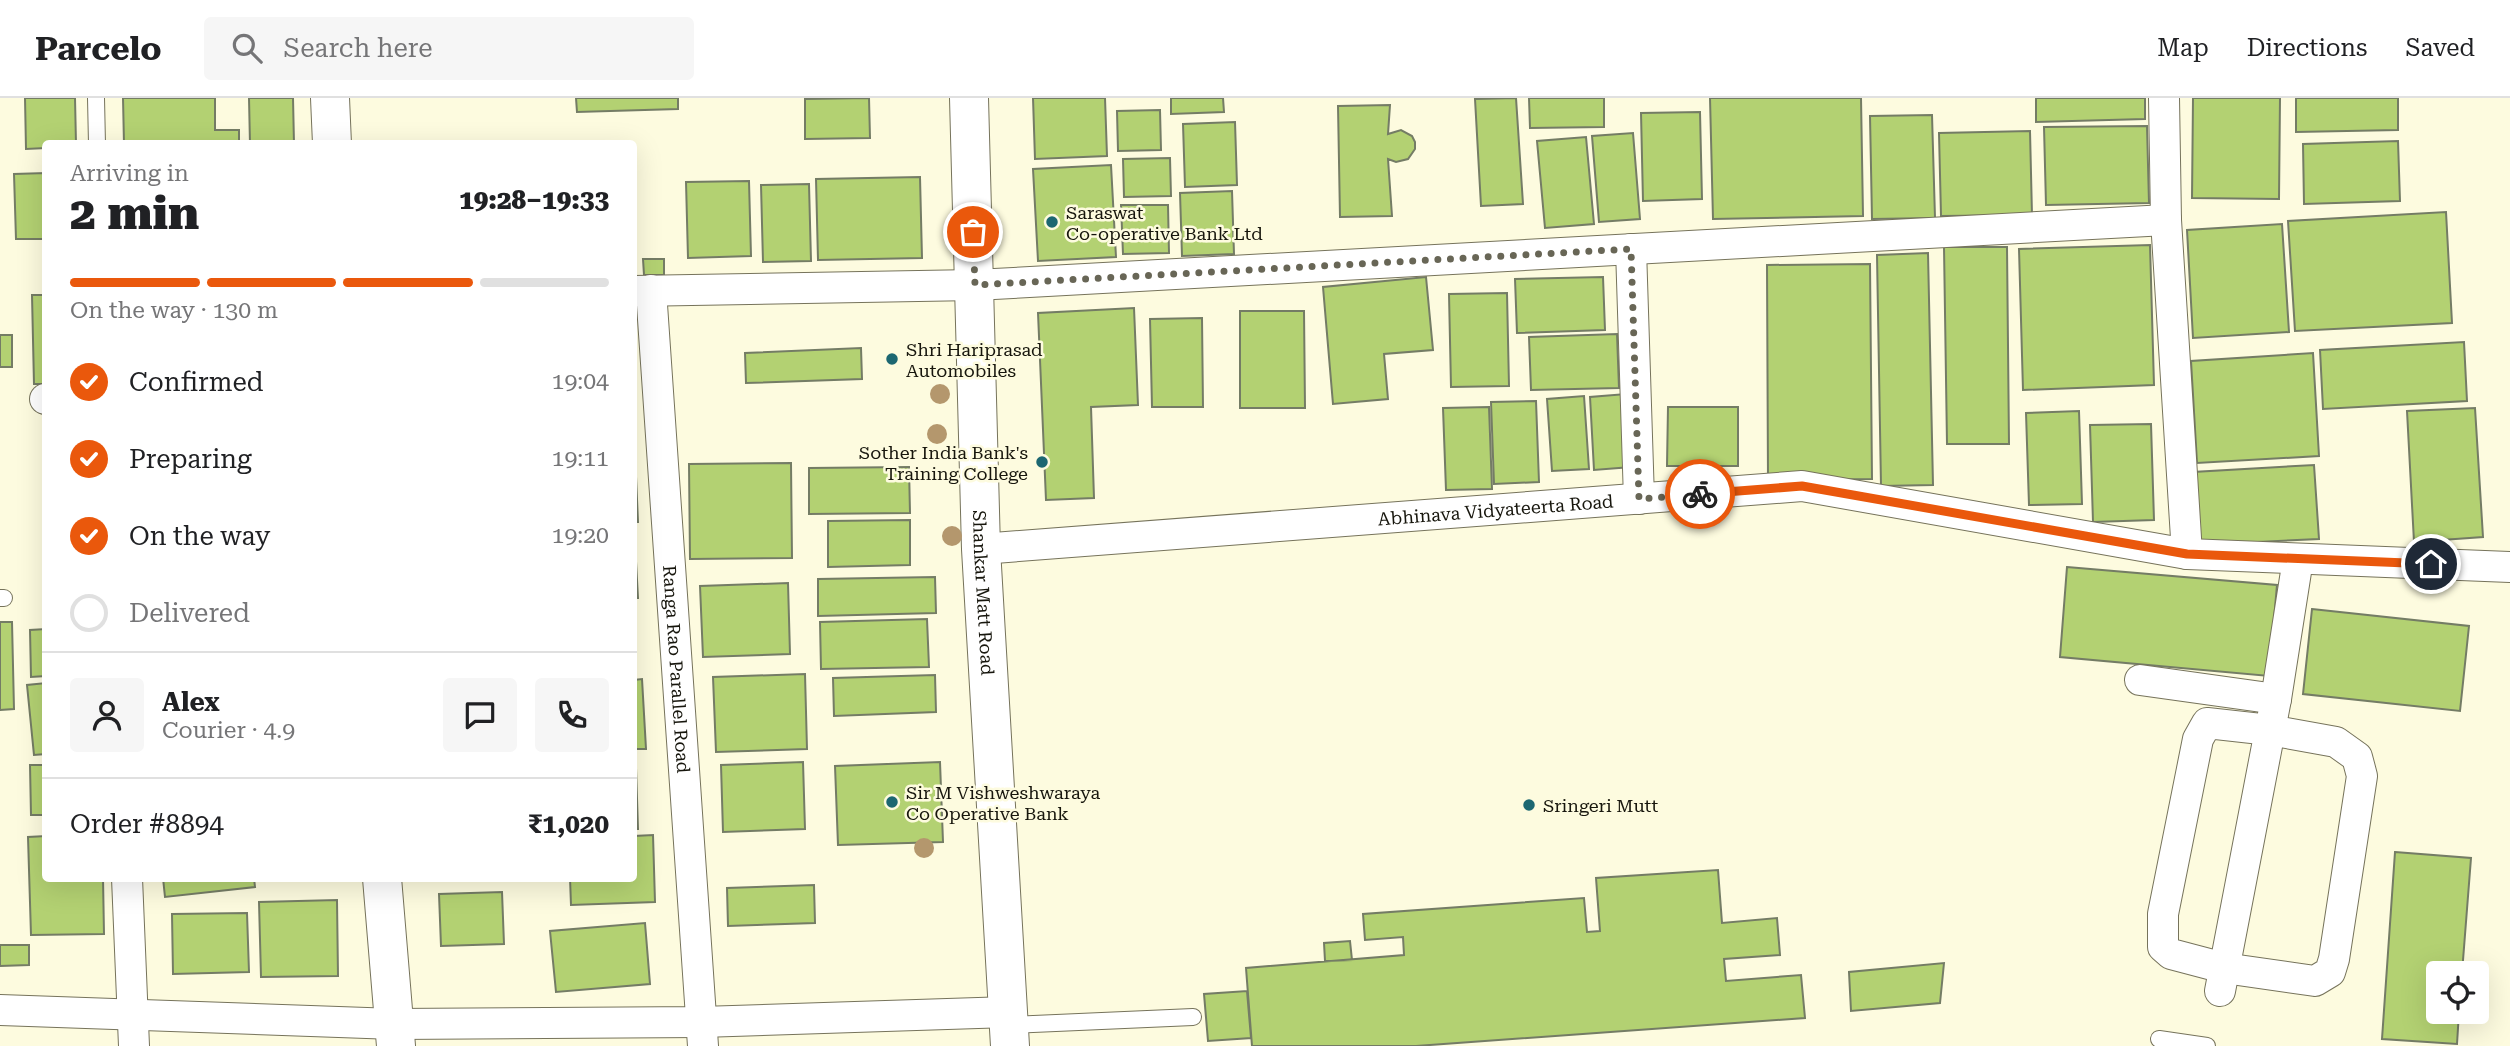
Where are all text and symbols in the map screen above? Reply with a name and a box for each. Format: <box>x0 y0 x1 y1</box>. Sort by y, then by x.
search box <box>204 17 694 80</box>
text: Parcelo <box>35 29 162 68</box>
icon: search <box>228 29 266 67</box>
text: Search here <box>284 33 433 63</box>
text: Map <box>2157 34 2209 62</box>
text: Directions <box>2247 34 2367 62</box>
text: Saved <box>2405 34 2475 62</box>
text: Arriving in <box>70 160 189 187</box>
text: 19:28–19:33 <box>459 185 609 215</box>
text: 2 min <box>70 186 199 240</box>
pin <box>943 202 1003 262</box>
place label: Saraswat Co-operative Bank Ltd <box>1066 202 1263 244</box>
icon: bag <box>954 213 992 251</box>
marker: Saraswat Co-operative Bank Ltd <box>1044 214 1060 230</box>
text: On the way · 130 m <box>70 297 278 324</box>
place label: Shri Hariprasad Automobiles <box>906 339 1043 381</box>
marker: Shri Hariprasad Automobiles <box>884 351 900 367</box>
icon: check <box>70 363 108 401</box>
text: Confirmed <box>129 367 264 397</box>
text: 19:04 <box>552 368 609 395</box>
icon: check <box>70 440 108 478</box>
place label: Sother India Bank's Training College <box>859 442 1028 484</box>
text: Preparing <box>129 444 252 474</box>
text: 19:11 <box>552 445 609 472</box>
marker: Sother India Bank's Training College <box>1034 454 1050 470</box>
courier <box>1665 459 1735 529</box>
icon: bike <box>1681 475 1719 513</box>
street label: Abhinava Vidyateerta Road <box>1377 490 1615 529</box>
street label: Shankar Matt Road <box>969 510 999 676</box>
icon: check <box>70 517 108 555</box>
text: On the way <box>129 521 270 551</box>
text: 19:20 <box>552 522 609 549</box>
pin <box>2401 534 2461 594</box>
icon: home <box>2412 545 2450 583</box>
street label: Ranga Rao Parallel Road <box>659 564 695 774</box>
text: Delivered <box>129 598 250 628</box>
button: person <box>70 678 144 752</box>
button: chat <box>443 678 517 752</box>
button: phone <box>535 678 609 752</box>
text: Alex <box>162 687 220 717</box>
text: Courier · 4.9 <box>162 717 295 744</box>
place label: Sir M Vishweshwaraya Co Operative Bank <box>906 782 1101 824</box>
marker: Sir M Vishweshwaraya Co Operative Bank <box>884 794 900 810</box>
place label: Sringeri Mutt <box>1543 795 1659 816</box>
marker: Sringeri Mutt <box>1521 797 1537 813</box>
text: Order #8894 <box>70 809 224 839</box>
text: ₹1,020 <box>528 809 609 839</box>
map controls <box>2426 961 2489 1024</box>
button: locate <box>2426 961 2489 1024</box>

